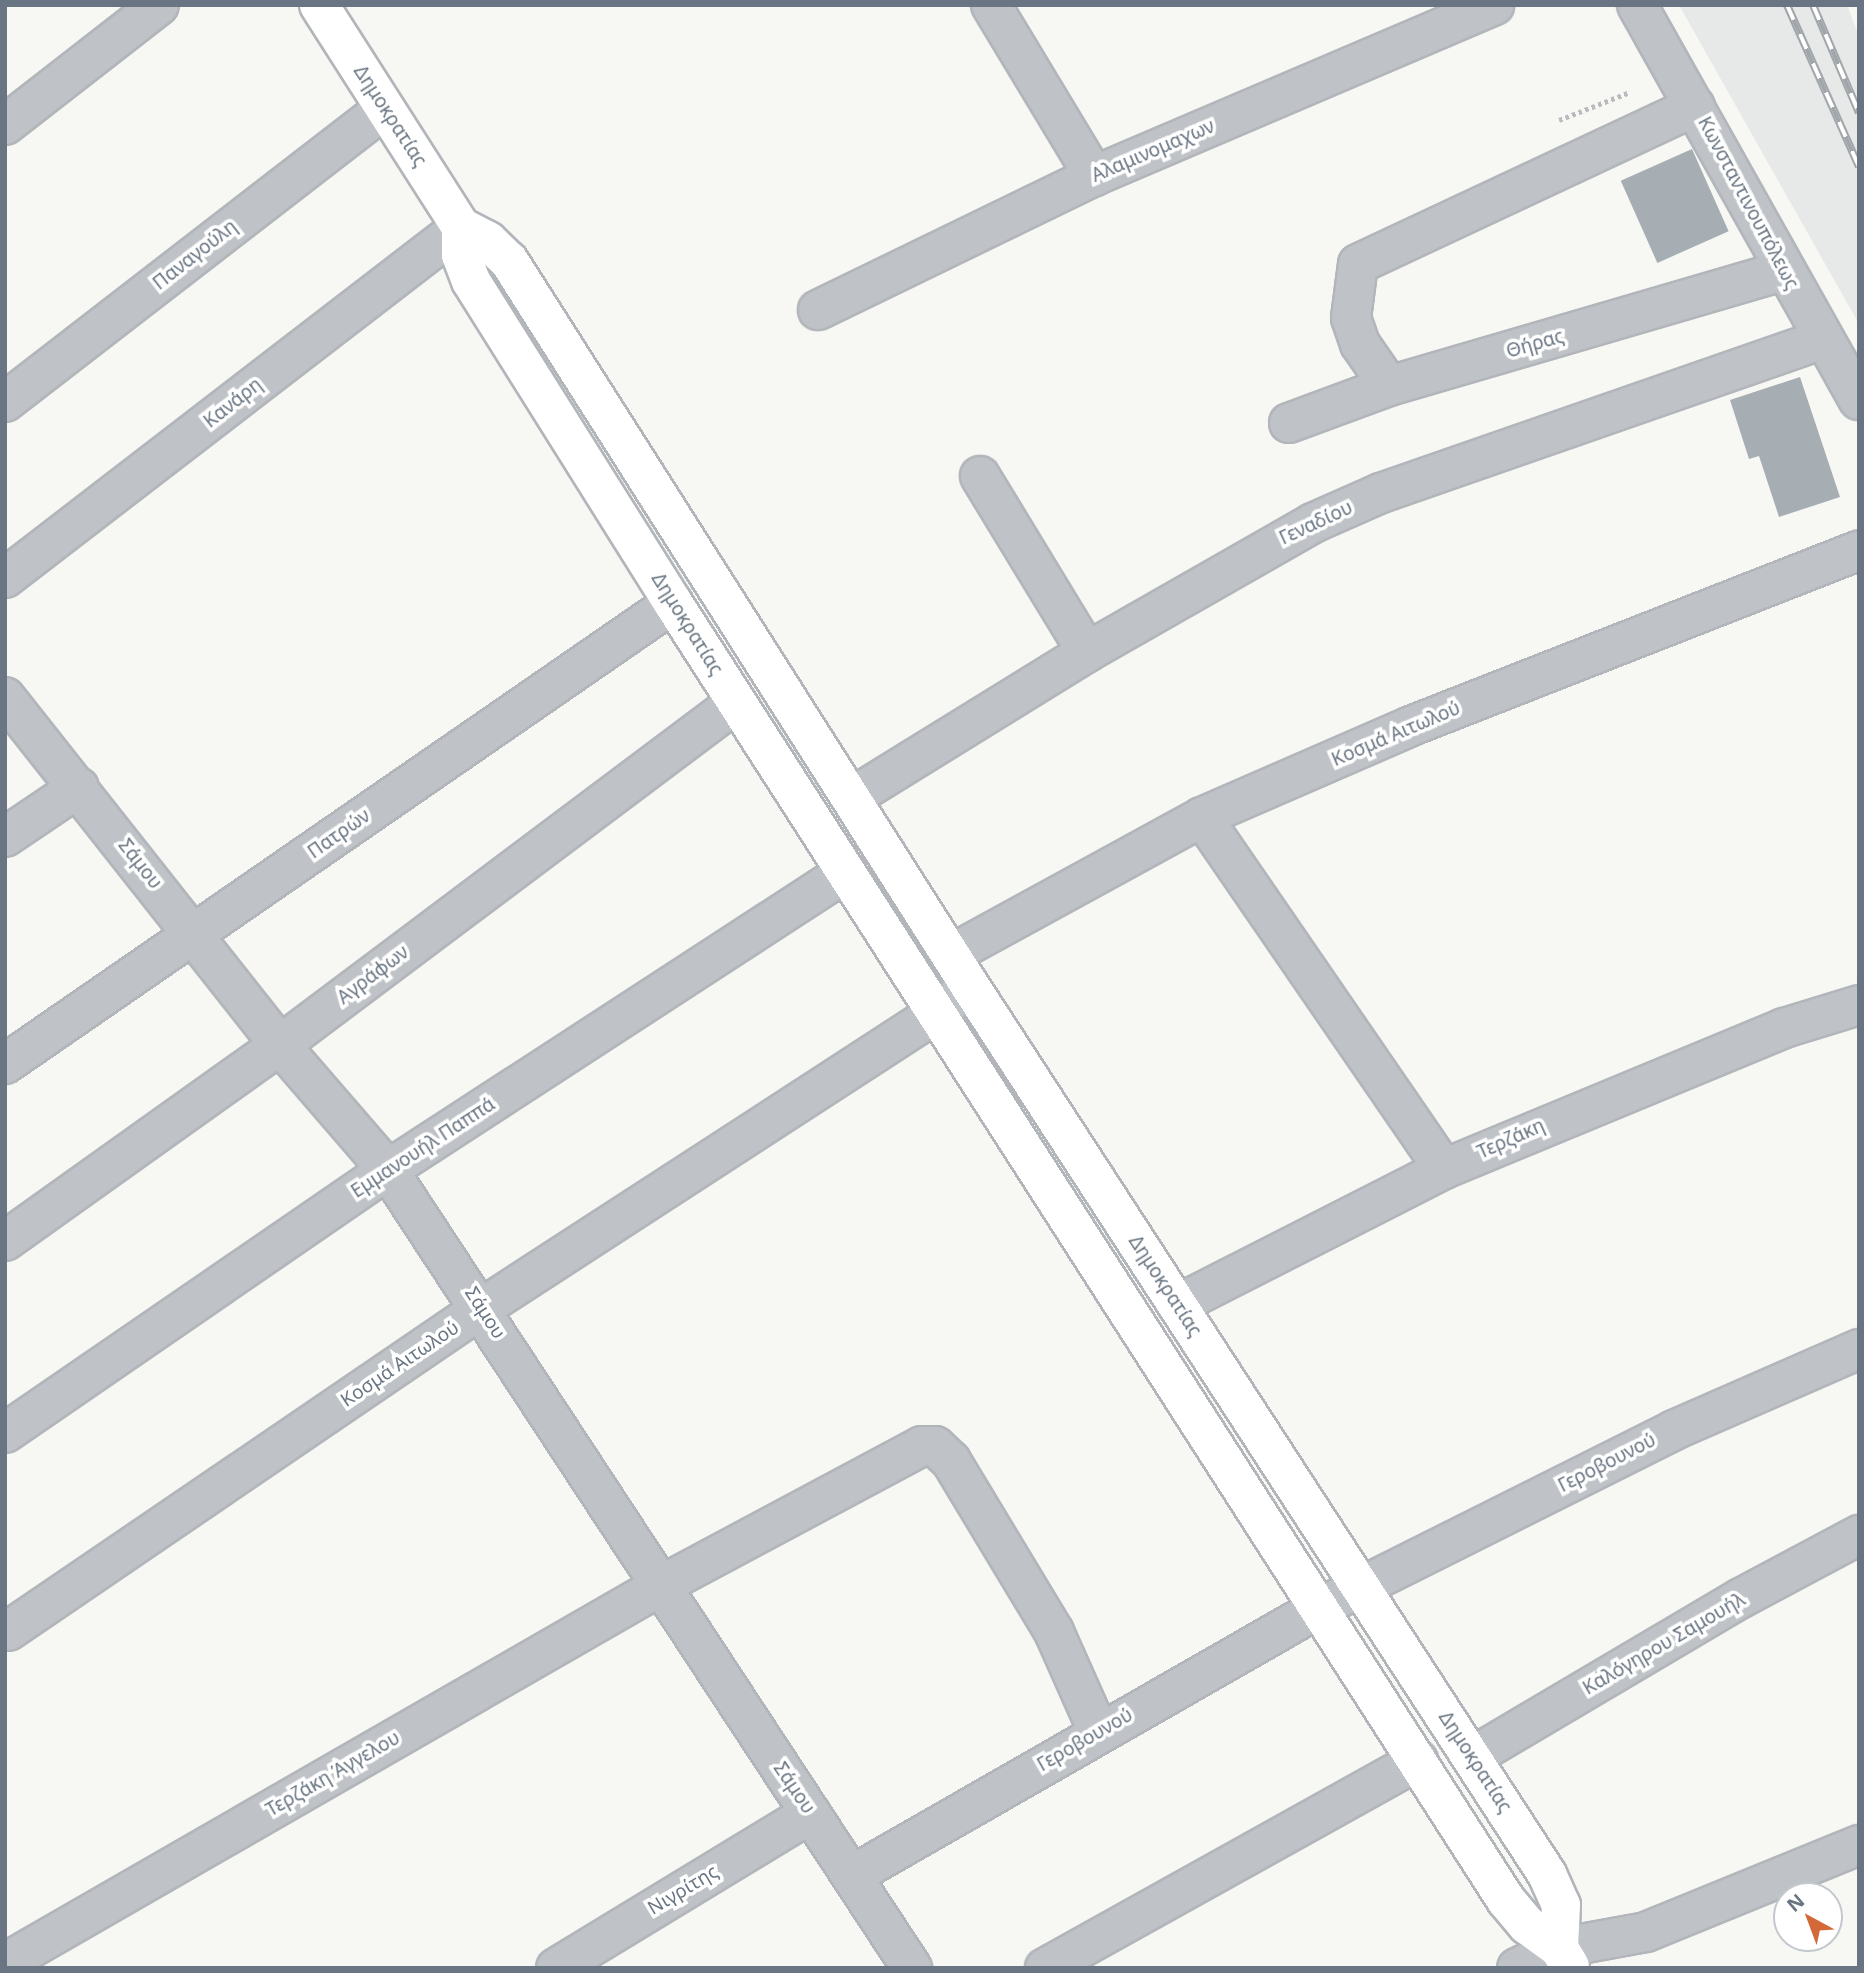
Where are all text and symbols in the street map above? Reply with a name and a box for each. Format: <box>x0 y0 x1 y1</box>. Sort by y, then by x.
street label: Δημοκρατίας <box>349 61 431 171</box>
street label: Κωνσταντινουπόλεως <box>1693 113 1803 293</box>
street label: Αλαμινομαχων <box>1088 115 1218 187</box>
street label: Παναγούλη <box>148 215 242 295</box>
street label: Θήρας <box>1504 325 1566 363</box>
street label: Κανάρη <box>199 373 267 433</box>
street label: Γεναδίου <box>1276 496 1356 550</box>
street label: Δημοκρατίας <box>647 569 727 679</box>
street label: Κοσμά Αιτωλού <box>1328 697 1464 771</box>
street label: Πατρών <box>303 804 375 864</box>
street label: Σάμου <box>113 834 167 894</box>
street label: Αγράφων <box>333 941 413 1009</box>
street label: Εμμανουήλ Παππά <box>347 1093 499 1203</box>
street label: Τερζάκη <box>1474 1114 1548 1164</box>
street label: Δημοκρατίας <box>1124 1231 1206 1341</box>
street label: Σάμου <box>460 1283 510 1343</box>
street label: Κοσμά Αιτωλού <box>337 1316 463 1412</box>
street label: Γεροβουνού <box>1554 1429 1660 1497</box>
street label: Καλόγηρου Σαμουήλ <box>1579 1588 1749 1700</box>
street label: Γεροβουνού <box>1033 1703 1137 1777</box>
street label: Δημοκρατίας <box>1434 1707 1516 1817</box>
street label: Τερζάκη Άγγελου <box>262 1726 404 1822</box>
street label: Σάμου <box>769 1758 819 1818</box>
street label: Νιγρίτης <box>644 1860 722 1920</box>
north arrow <box>1773 1882 1843 1952</box>
text: N <box>1781 1888 1810 1918</box>

